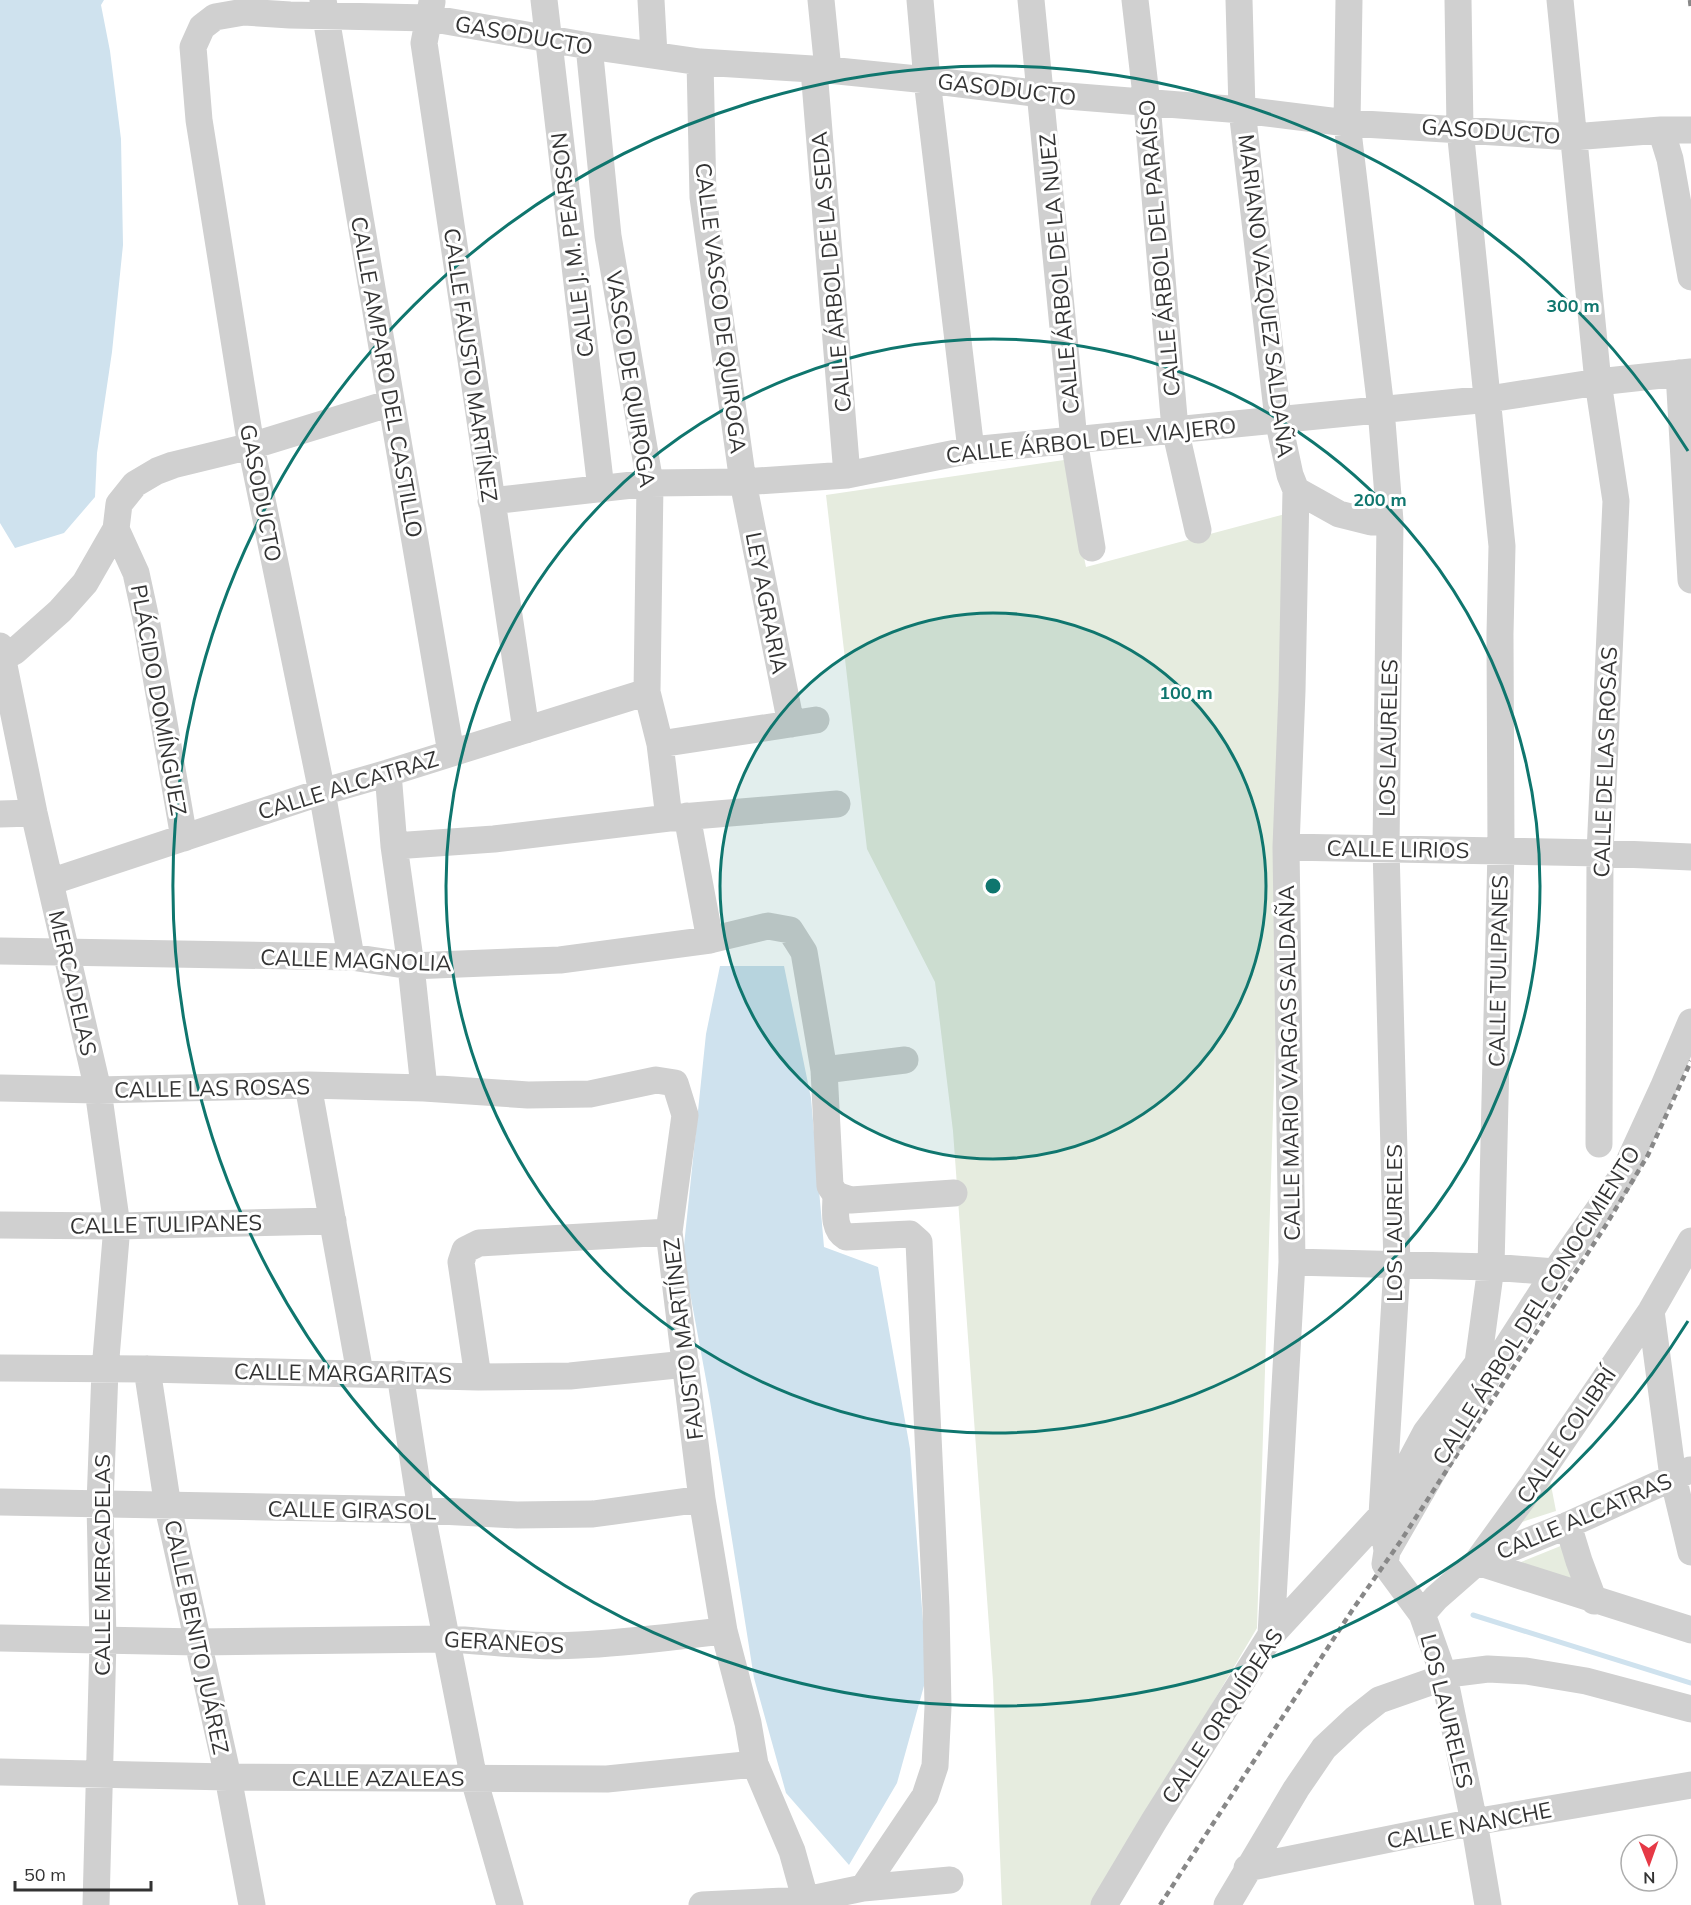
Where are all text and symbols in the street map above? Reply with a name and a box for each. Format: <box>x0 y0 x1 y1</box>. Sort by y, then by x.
street label: GASODUCTO <box>453 9 595 61</box>
street label: GASODUCTO <box>936 67 1078 111</box>
street label: CALLE ÁRBOL DEL PARAÍSO <box>1132 98 1186 398</box>
street label: GASODUCTO <box>1420 112 1562 150</box>
street label: CALLE ÁRBOL DE LA SEDA <box>805 130 857 414</box>
street label: CALLE J. M. PEARSON <box>544 131 600 359</box>
street label: CALLE ÁRBOL DE LA NUEZ <box>1033 132 1085 416</box>
street label: MARIANO VAZQUEZ SALDAÑA <box>1232 133 1300 459</box>
street label: CALLE VASCO DE QUIROGA <box>689 161 753 455</box>
street label: CALLE AMPARO DEL CASTILLO <box>345 214 429 540</box>
street label: CALLE FAUSTO MARTÍNEZ <box>438 226 504 504</box>
street label: VASCO DE QUIROGA <box>600 268 662 490</box>
text: 300 m <box>1546 294 1600 317</box>
street label: CALLE ÁRBOL DEL VIAJERO <box>945 411 1237 469</box>
street label: GASODUCTO <box>234 422 288 564</box>
text: 200 m <box>1353 488 1407 511</box>
street label: LEY AGRARIA <box>740 530 794 676</box>
street label: PLÁCIDO DOMÍNGUEZ <box>125 582 193 818</box>
street label: CALLE DE LAS ROSAS <box>1587 646 1623 878</box>
street label: LOS LAURELES <box>1373 659 1403 817</box>
text: 100 m <box>1159 681 1213 704</box>
street label: CALLE ALCATRAZ <box>254 744 442 826</box>
street label: CALLE LIRIOS <box>1326 834 1470 864</box>
street label: CALLE TULIPANES <box>1482 875 1514 1067</box>
centre of rings <box>983 876 1003 896</box>
street label: CALLE MARIO VARGAS SALDAÑA <box>1272 885 1306 1241</box>
street label: MERCADELAS <box>43 908 103 1058</box>
street label: CALLE MAGNOLIA <box>260 943 452 977</box>
street label: CALLE LAS ROSAS <box>114 1072 310 1104</box>
street label: CALLE ÁRBOL DEL CONOCIMIENTO <box>1426 1140 1646 1470</box>
street label: LOS LAURELES <box>1380 1144 1408 1302</box>
street label: CALLE TULIPANES <box>70 1208 262 1240</box>
street label: FAUSTO MARTÍNEZ <box>657 1237 709 1441</box>
street label: CALLE MARGARITAS <box>234 1357 452 1389</box>
street label: CALLE COLIBRÍ <box>1510 1360 1623 1509</box>
street label: CALLE MERCADELAS <box>88 1454 116 1676</box>
street label: CALLE ALCATRAS <box>1492 1466 1676 1566</box>
street label: CALLE GIRASOL <box>267 1495 437 1525</box>
street label: CALLE BENITO JUÁREZ <box>158 1517 236 1757</box>
street label: CALLE ORQUÍDEAS <box>1155 1623 1289 1809</box>
street label: GERANEOS <box>443 1625 565 1659</box>
street label: LOS LAURELES <box>1414 1631 1480 1791</box>
street label: CALLE AZALEAS <box>292 1764 464 1792</box>
street label: CALLE NANCHE <box>1384 1795 1554 1855</box>
north arrow <box>1619 1833 1679 1893</box>
scale bar <box>15 1854 152 1892</box>
text: 50 m <box>24 1863 66 1886</box>
text: N <box>1643 1868 1655 1888</box>

